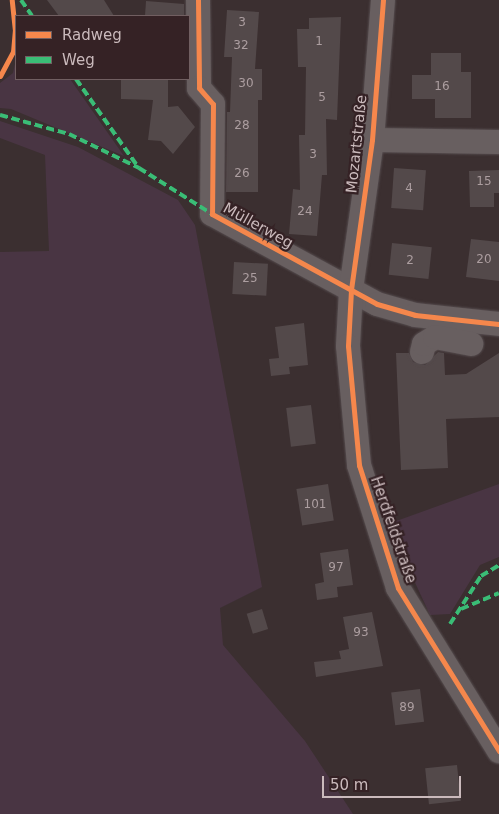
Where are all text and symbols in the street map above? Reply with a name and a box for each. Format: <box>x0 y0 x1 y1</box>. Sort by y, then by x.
legend <box>15 15 190 80</box>
house number: 3 <box>238 16 246 30</box>
text: Radweg <box>62 26 122 44</box>
house number: 1 <box>315 35 323 49</box>
house number: 32 <box>233 39 249 53</box>
text: Weg <box>62 51 95 69</box>
house number: 30 <box>238 77 254 91</box>
house number: 16 <box>434 80 450 94</box>
house number: 5 <box>318 91 326 105</box>
street label: Mozartstraße <box>343 94 371 194</box>
house number: 28 <box>234 119 250 133</box>
house number: 3 <box>309 148 317 162</box>
house number: 26 <box>234 167 250 181</box>
house number: 15 <box>476 175 492 189</box>
house number: 4 <box>405 182 413 196</box>
street label: Müllerweg <box>220 199 296 253</box>
house number: 24 <box>297 205 313 219</box>
house number: 20 <box>476 253 492 267</box>
house number: 2 <box>406 254 414 268</box>
house number: 25 <box>242 272 258 286</box>
street label: Herdfeldstraße <box>366 474 420 586</box>
house number: 101 <box>304 498 326 512</box>
house number: 97 <box>328 561 344 575</box>
house number: 93 <box>353 626 369 640</box>
house number: 89 <box>399 701 415 715</box>
scale bar <box>324 766 463 798</box>
text: 50 m <box>330 776 368 794</box>

